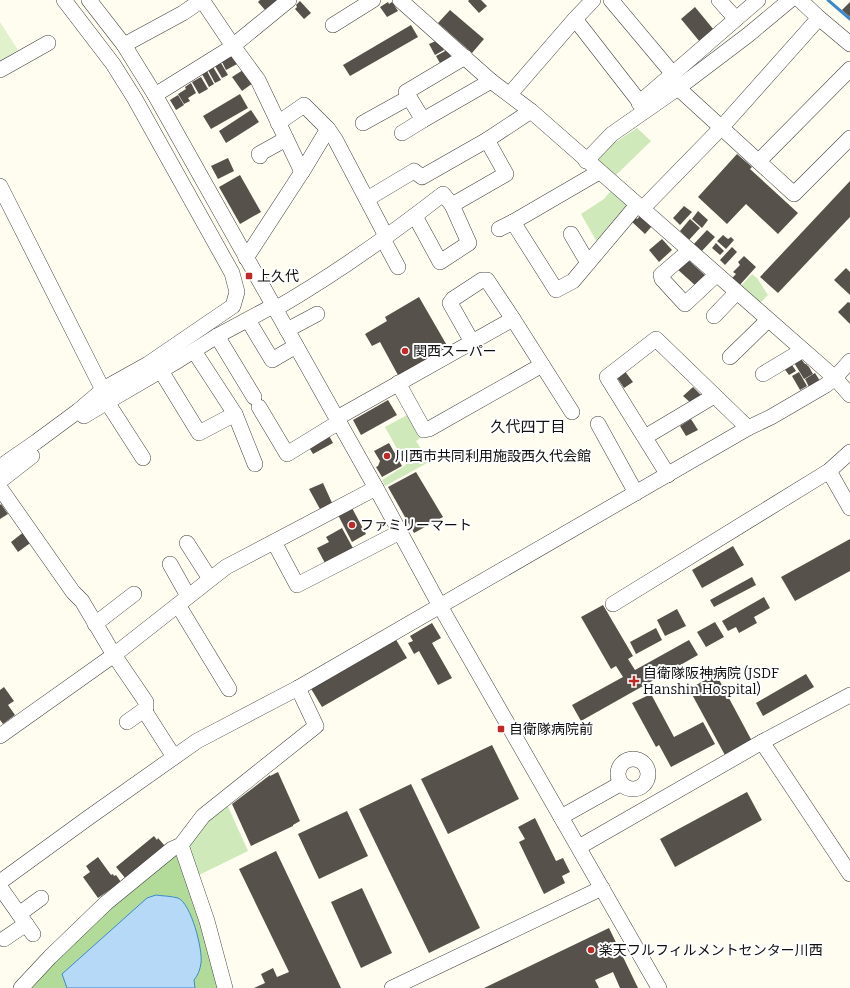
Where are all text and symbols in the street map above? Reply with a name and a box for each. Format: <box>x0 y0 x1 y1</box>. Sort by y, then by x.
place label: 上久代 <box>257 268 299 285</box>
marker: 上久代 <box>244 271 254 281</box>
place label: 関西スーパー <box>413 343 497 360</box>
marker: 関西スーパー <box>400 346 410 356</box>
district label: 久代四丁目 <box>490 418 566 436</box>
place label: 川西市共同利用施設西久代会館 <box>395 448 591 465</box>
marker: 川西市共同利用施設西久代会館 <box>382 451 392 461</box>
place label: ファミリーマート <box>360 517 472 534</box>
marker: ファミリーマート <box>347 520 357 530</box>
place label: 自衛隊阪神病院 (JSDF Hanshin Hospital) <box>643 665 779 698</box>
marker: 自衛隊阪神病院 (JSDF Hanshin Hospital) <box>628 675 640 687</box>
place label: 自衛隊病院前 <box>509 721 593 738</box>
marker: 自衛隊病院前 <box>496 724 506 734</box>
place label: 楽天フルフィルメントセンター川西 <box>599 942 823 959</box>
marker: 楽天フルフィルメントセンター川西 <box>586 945 596 955</box>

